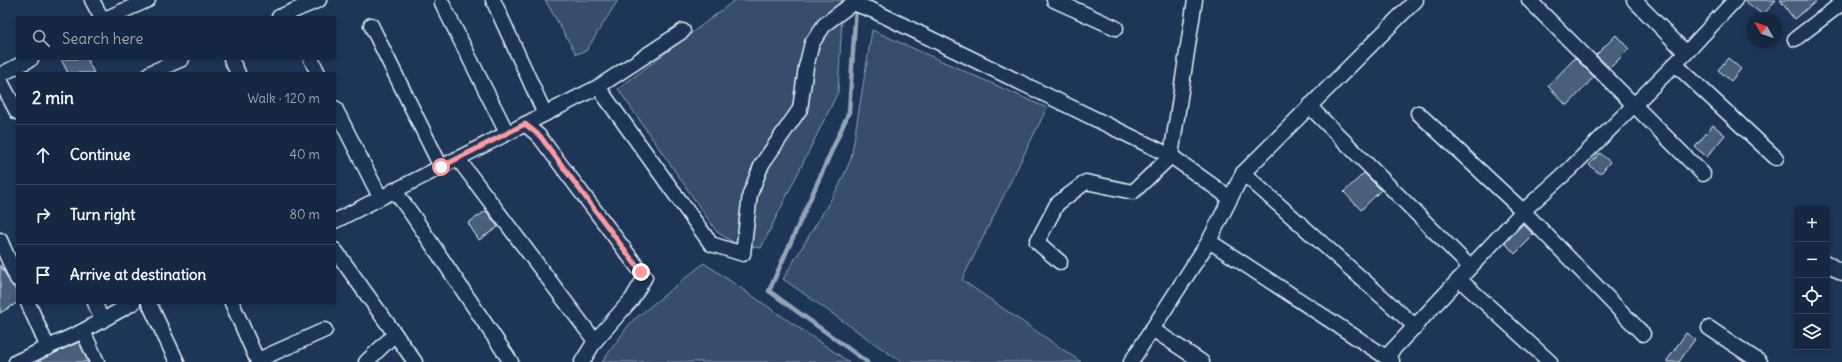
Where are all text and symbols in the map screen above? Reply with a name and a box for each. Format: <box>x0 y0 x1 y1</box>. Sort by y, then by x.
north arrow <box>1746 12 1782 48</box>
search box <box>16 16 336 60</box>
icon: search <box>30 27 52 49</box>
text: Search here <box>62 29 143 48</box>
text: 2 min <box>32 87 74 109</box>
text: Walk · 120 m <box>247 90 320 107</box>
icon: ahead <box>32 144 54 166</box>
text: Continue <box>70 145 131 164</box>
text: 40 m <box>289 146 320 163</box>
route start <box>432 158 450 176</box>
icon: right <box>32 204 54 226</box>
text: Turn right <box>70 205 135 224</box>
text: 80 m <box>289 206 320 223</box>
map controls <box>1794 206 1830 350</box>
button: + <box>1794 206 1830 242</box>
button: − <box>1794 242 1830 278</box>
route end <box>632 263 650 281</box>
icon: arrive <box>32 264 54 286</box>
text: Arrive at destination <box>70 265 206 284</box>
button: locate <box>1794 278 1830 314</box>
button: layers <box>1794 314 1830 350</box>

